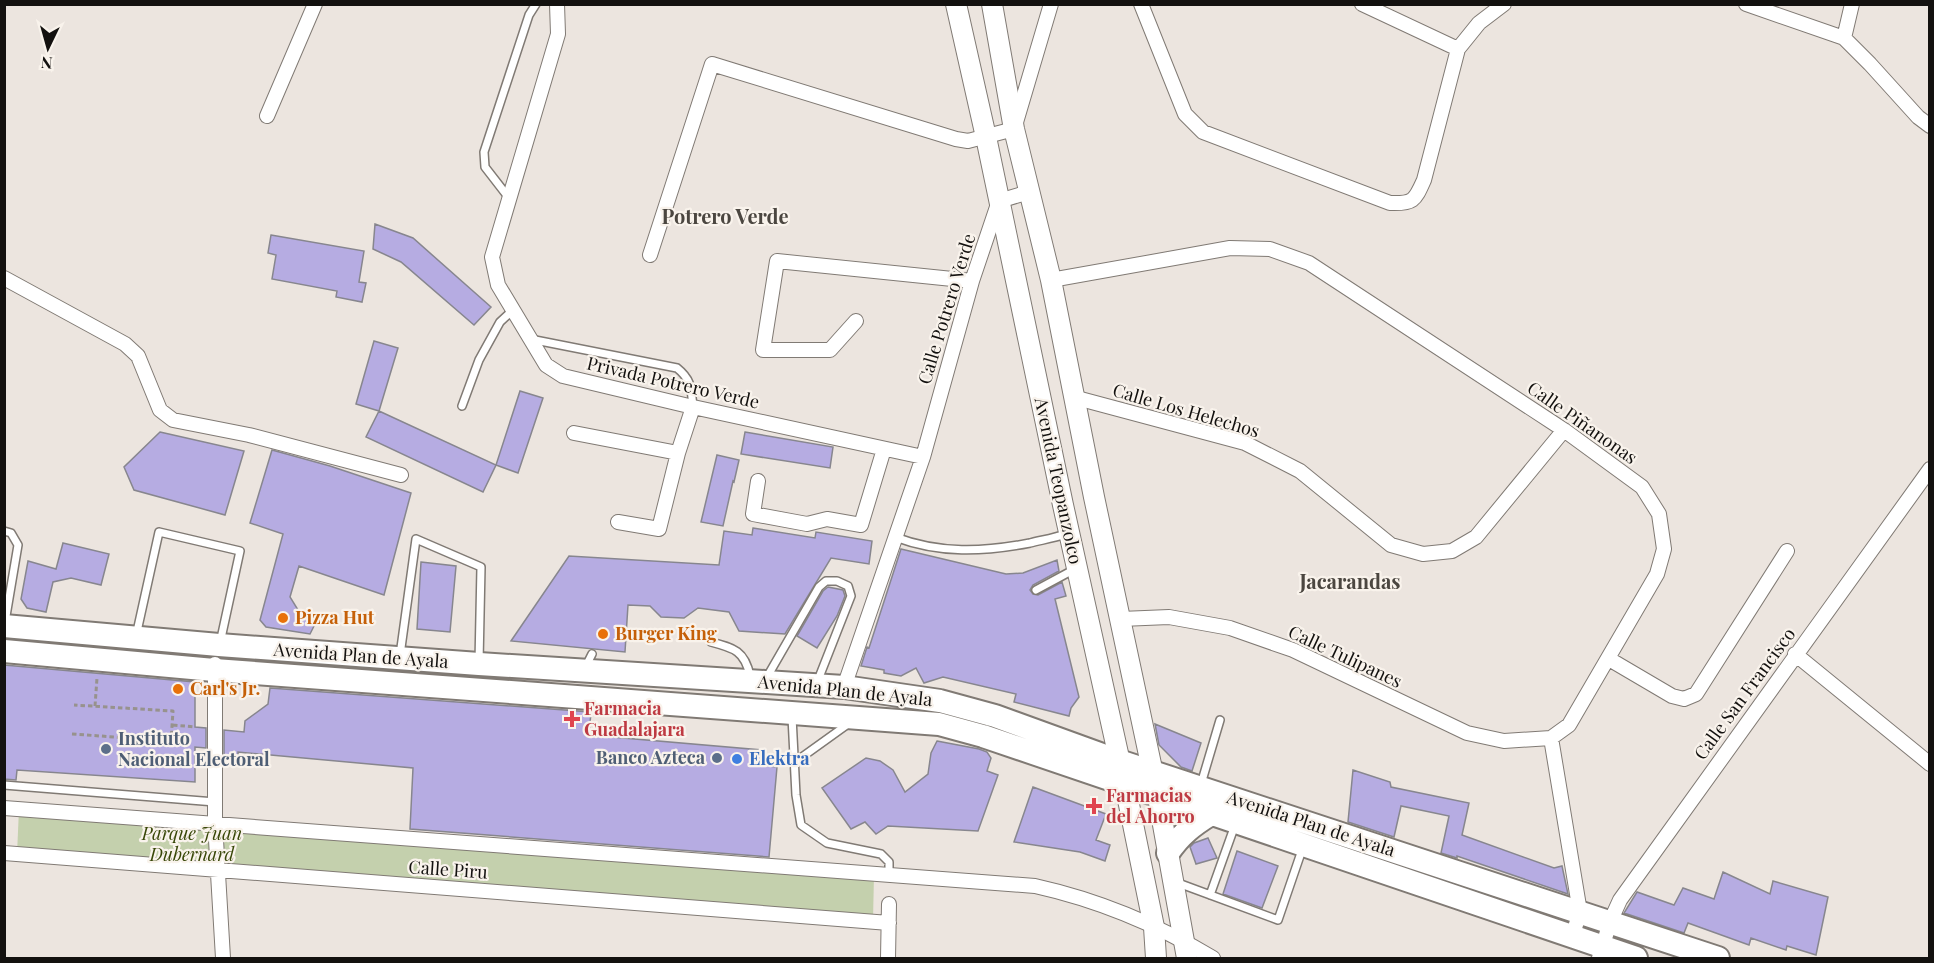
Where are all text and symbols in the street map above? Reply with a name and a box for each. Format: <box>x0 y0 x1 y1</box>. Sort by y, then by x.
north arrow <box>18 18 78 78</box>
text: N <box>40 52 53 74</box>
district label: Potrero Verde <box>661 202 789 229</box>
street label: Calle Potrero Verde <box>912 230 980 387</box>
street label: Privada Potrero Verde <box>585 350 762 414</box>
street label: Calle Piñanonas <box>1523 375 1642 469</box>
street label: Calle Los Helechos <box>1110 378 1263 442</box>
street label: Avenida Teopanzolco <box>1029 394 1088 566</box>
district label: Jacarandas <box>1298 567 1401 594</box>
place label: Pizza Hut <box>295 605 375 629</box>
marker: Pizza Hut <box>276 611 290 625</box>
street label: Calle Tulipanes <box>1285 619 1406 693</box>
place label: Burger King <box>615 621 717 645</box>
street label: Calle San Francisco <box>1688 622 1800 764</box>
marker: Burger King <box>596 627 610 641</box>
street label: Avenida Plan de Ayala <box>272 637 449 673</box>
street label: Avenida Plan de Ayala <box>756 669 934 711</box>
place label: Carl's Jr. <box>190 676 260 700</box>
marker: Carl's Jr. <box>171 682 185 696</box>
place label: Farmacia Guadalajara <box>584 696 686 741</box>
marker: Farmacia Guadalajara <box>565 712 579 726</box>
place label: Instituto Nacional Electoral <box>118 726 270 771</box>
marker: Instituto Nacional Electoral <box>99 742 113 756</box>
place label: Banco Azteca <box>596 745 706 769</box>
place label: Elektra <box>749 746 810 770</box>
marker: Banco Azteca <box>710 751 724 765</box>
marker: Elektra <box>730 752 744 766</box>
place label: Farmacias del Ahorro <box>1106 783 1195 828</box>
street label: Avenida Plan de Ayala <box>1223 784 1398 862</box>
marker: Farmacias del Ahorro <box>1087 799 1101 813</box>
park label: Parque Juan Dubernard <box>141 821 242 866</box>
street label: Calle Piru <box>408 854 489 884</box>

